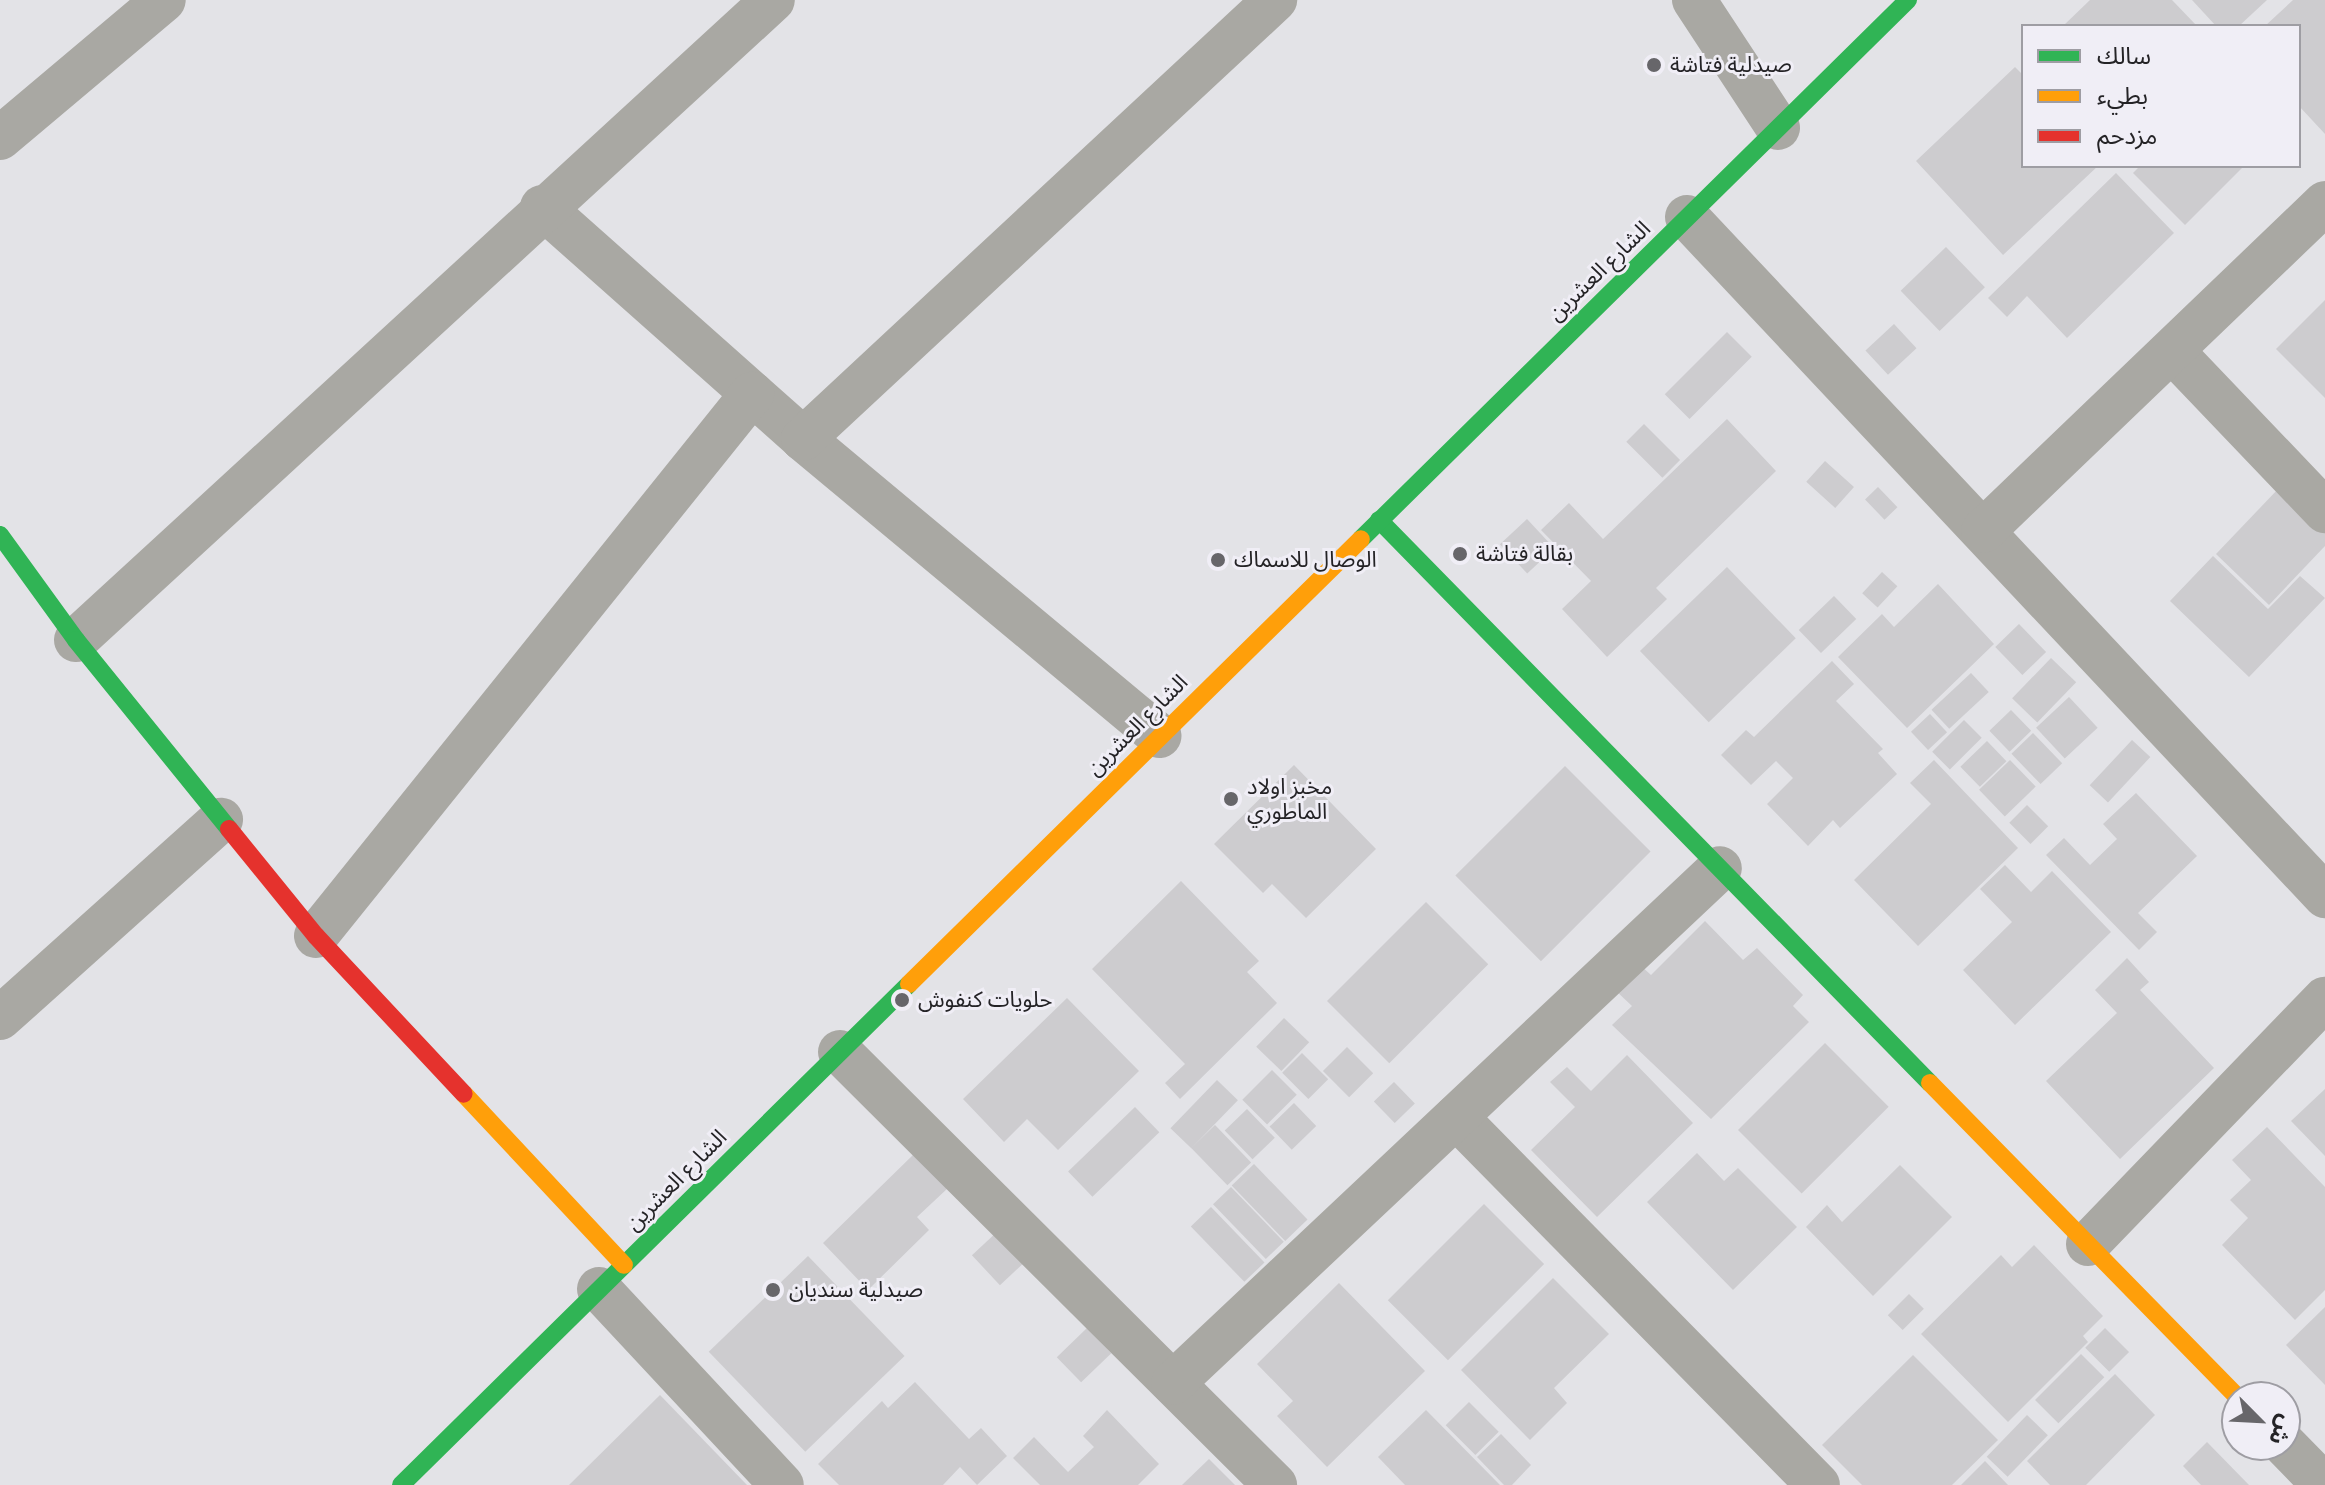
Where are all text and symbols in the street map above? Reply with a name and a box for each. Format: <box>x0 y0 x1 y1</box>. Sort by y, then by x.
legend <box>2021 24 2301 168</box>
text: سالك <box>2097 42 2151 70</box>
place label: صيدلية فتاشة <box>1670 52 1792 78</box>
marker: صيدلية فتاشة <box>1645 56 1663 74</box>
text: بطيء <box>2097 82 2148 110</box>
text: مزدحم <box>2097 122 2157 150</box>
street label: الشارع العشرين <box>1542 216 1656 326</box>
place label: بقالة فتاشة <box>1476 541 1573 567</box>
marker: بقالة فتاشة <box>1451 545 1469 563</box>
place label: الوصال للاسماك <box>1234 547 1377 573</box>
marker: الوصال للاسماك <box>1209 551 1227 569</box>
street label: الشارع العشرين <box>1081 669 1193 781</box>
place label: مخبز اولاد الماطوري <box>1247 773 1332 824</box>
marker: مخبز اولاد الماطوري <box>1222 790 1240 808</box>
place label: حلويات كنفوش <box>918 987 1052 1013</box>
marker: حلويات كنفوش <box>893 991 911 1009</box>
street label: الشارع العشرين <box>620 1124 732 1236</box>
place label: صيدلية سنديان <box>789 1277 923 1303</box>
marker: صيدلية سنديان <box>764 1281 782 1299</box>
north arrow <box>2221 1381 2301 1461</box>
text: ش <box>2263 1411 2300 1449</box>

